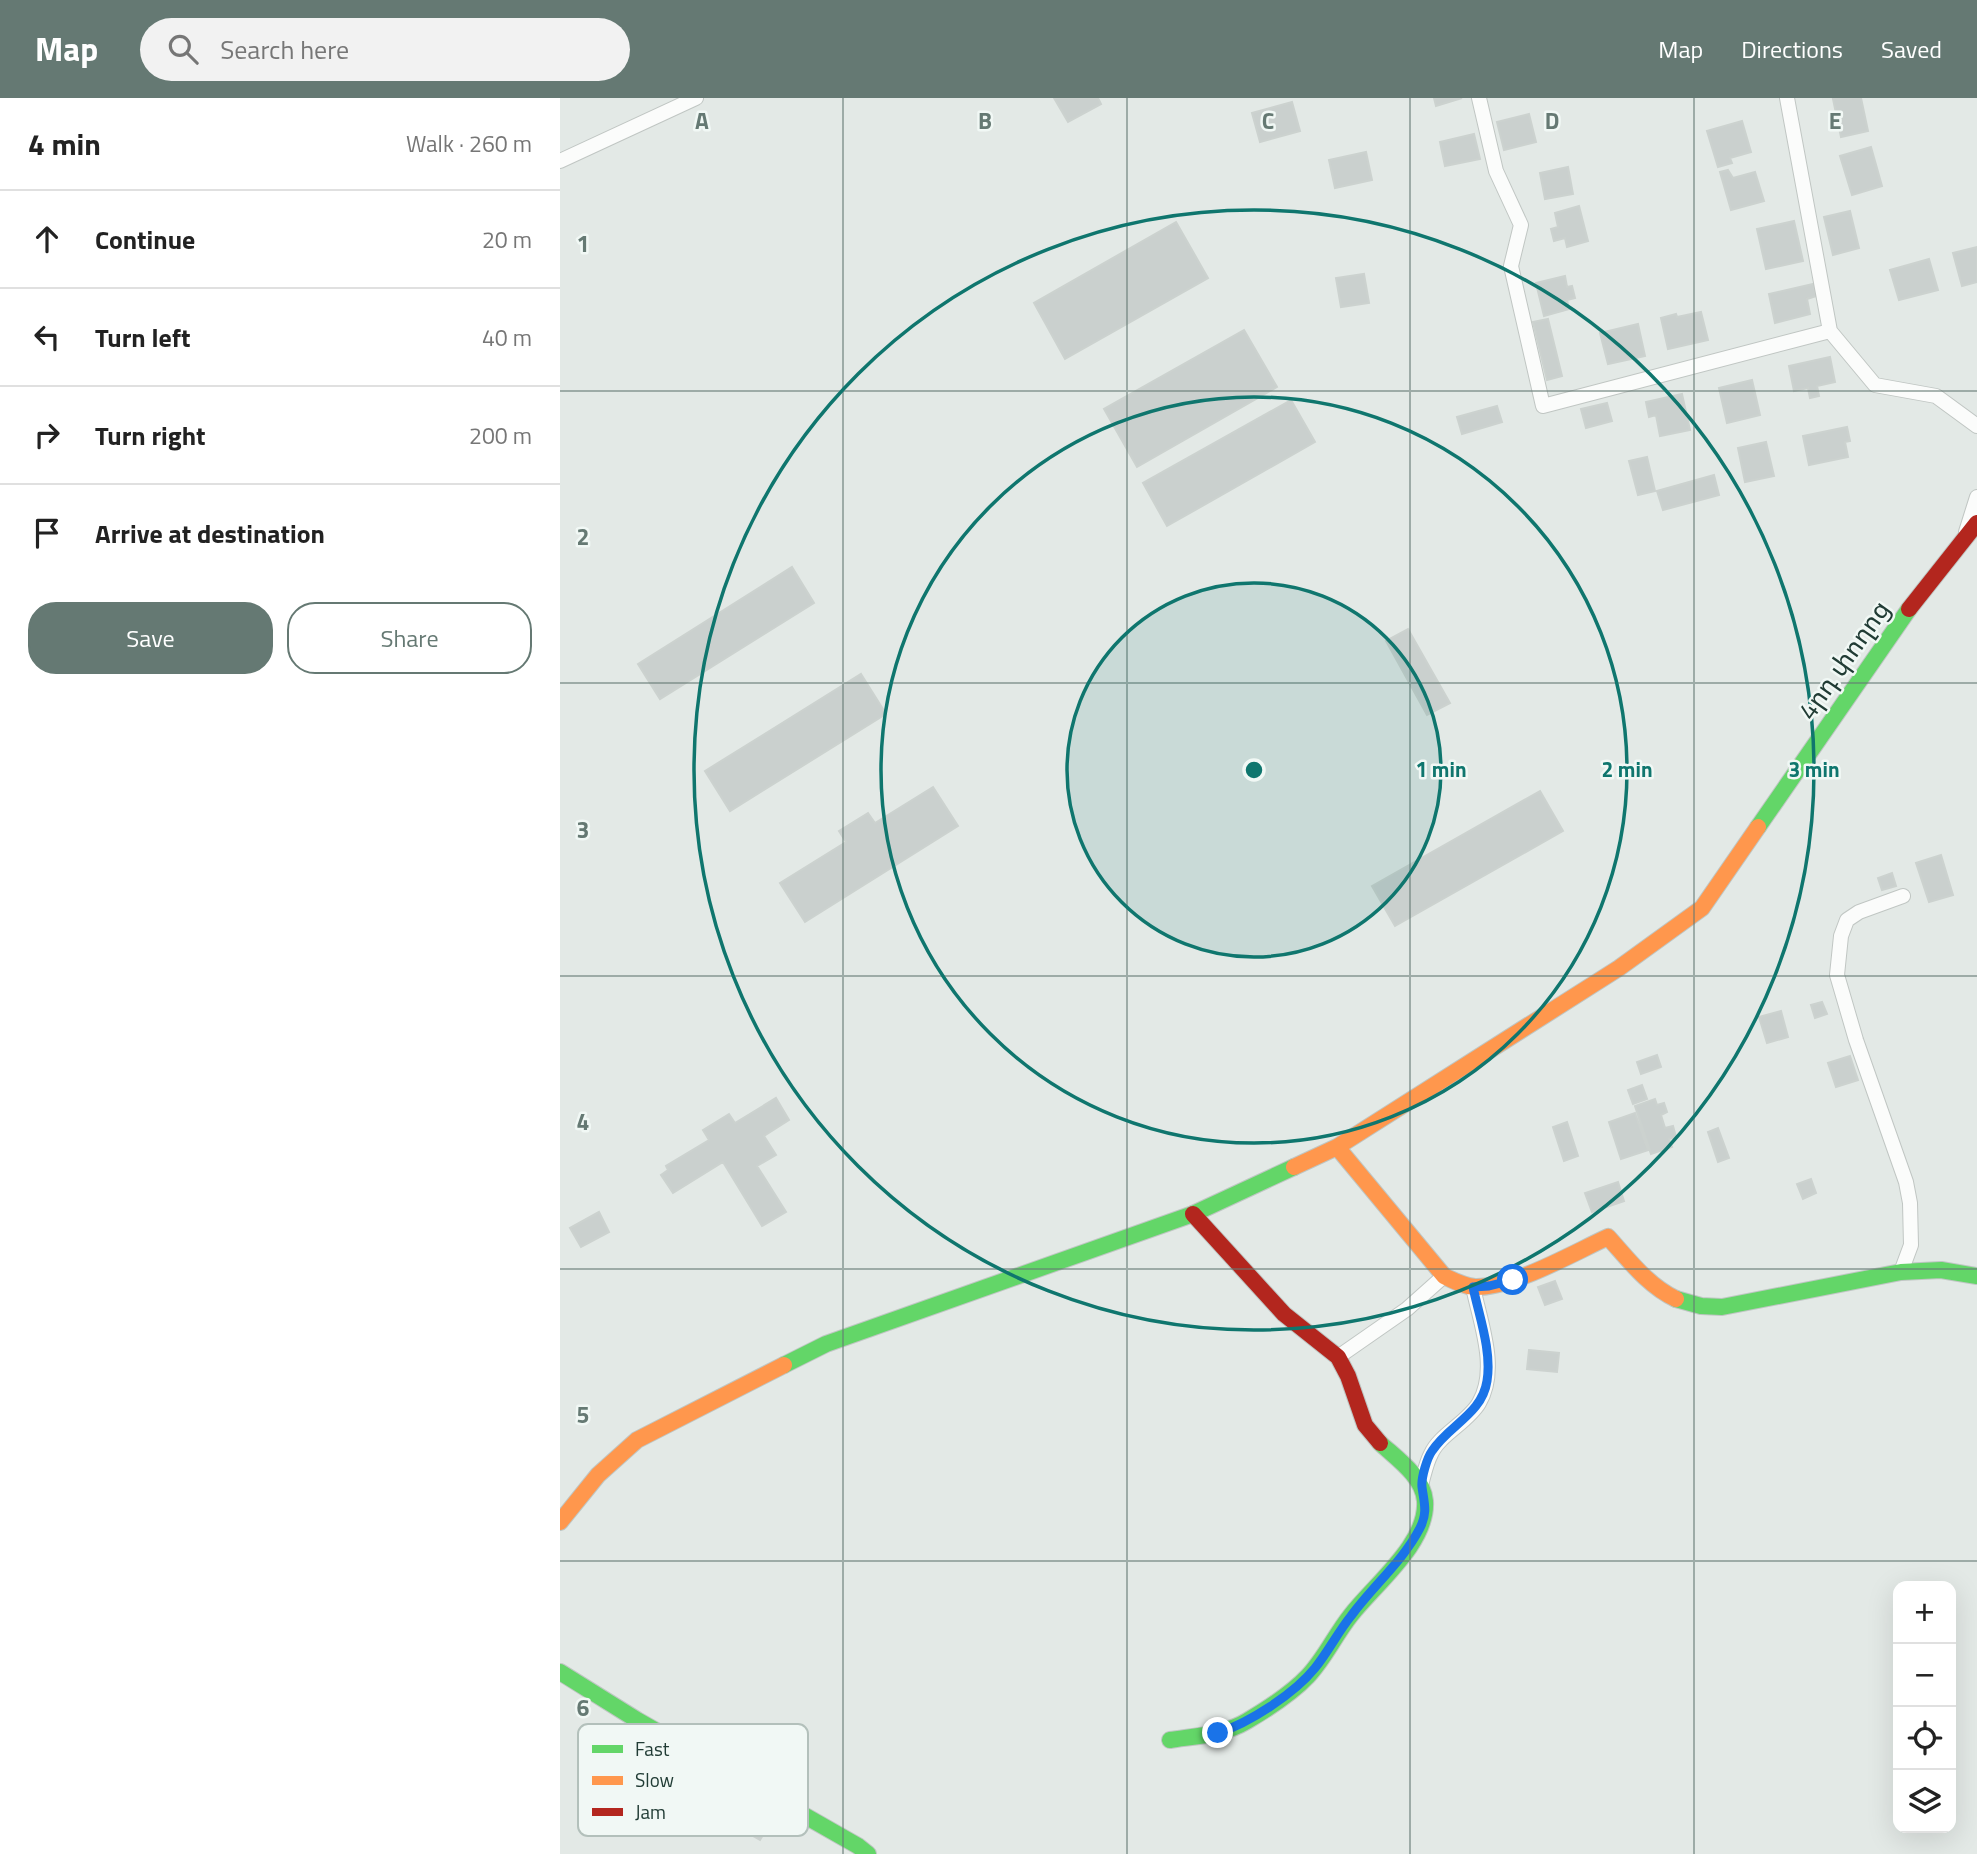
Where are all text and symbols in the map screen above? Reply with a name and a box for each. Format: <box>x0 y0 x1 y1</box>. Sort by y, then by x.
search box <box>140 18 630 81</box>
text: Map <box>35 24 98 74</box>
icon: search <box>164 30 202 68</box>
text: Search here <box>220 30 349 69</box>
text: Map <box>1658 31 1703 67</box>
text: Directions <box>1741 31 1843 67</box>
text: Saved <box>1881 31 1942 67</box>
text: A <box>695 103 709 138</box>
text: B <box>978 103 992 138</box>
text: C <box>1262 103 1274 138</box>
text: D <box>1545 103 1559 138</box>
text: E <box>1829 103 1841 138</box>
text: 4 min <box>28 121 101 167</box>
text: Walk · 260 m <box>406 126 532 161</box>
icon: ahead <box>28 220 66 258</box>
text: Continue <box>95 220 195 259</box>
text: 20 m <box>482 222 532 257</box>
text: 1 <box>577 226 589 261</box>
icon: left <box>28 318 66 356</box>
text: Turn left <box>95 318 190 357</box>
text: 40 m <box>482 320 532 355</box>
icon: right <box>28 416 66 454</box>
text: Turn right <box>95 416 206 455</box>
text: 200 m <box>469 418 532 453</box>
icon: arrive <box>28 514 66 552</box>
text: Arrive at destination <box>95 514 325 553</box>
text: 2 <box>577 519 589 554</box>
street label: 4րդ փողոց <box>1788 592 1899 728</box>
button: Save <box>28 602 273 674</box>
button: Share <box>287 602 532 674</box>
text: 1 min <box>1415 753 1467 785</box>
text: 2 min <box>1601 753 1653 785</box>
text: 3 min <box>1788 753 1840 785</box>
centre of rings <box>1242 758 1266 782</box>
text: 3 <box>577 812 589 847</box>
text: 4 <box>577 1104 589 1139</box>
route start <box>1497 1264 1528 1295</box>
text: 5 <box>577 1397 589 1432</box>
map controls <box>1893 1581 1956 1833</box>
button: + <box>1893 1581 1956 1644</box>
button: − <box>1893 1644 1956 1707</box>
text: 6 <box>577 1690 590 1725</box>
button: locate <box>1893 1707 1956 1770</box>
route end <box>1202 1717 1233 1748</box>
legend <box>578 1724 808 1836</box>
text: Fast <box>635 1734 670 1763</box>
text: Slow <box>635 1765 674 1794</box>
button: layers <box>1893 1770 1956 1833</box>
text: Jam <box>635 1797 666 1826</box>

